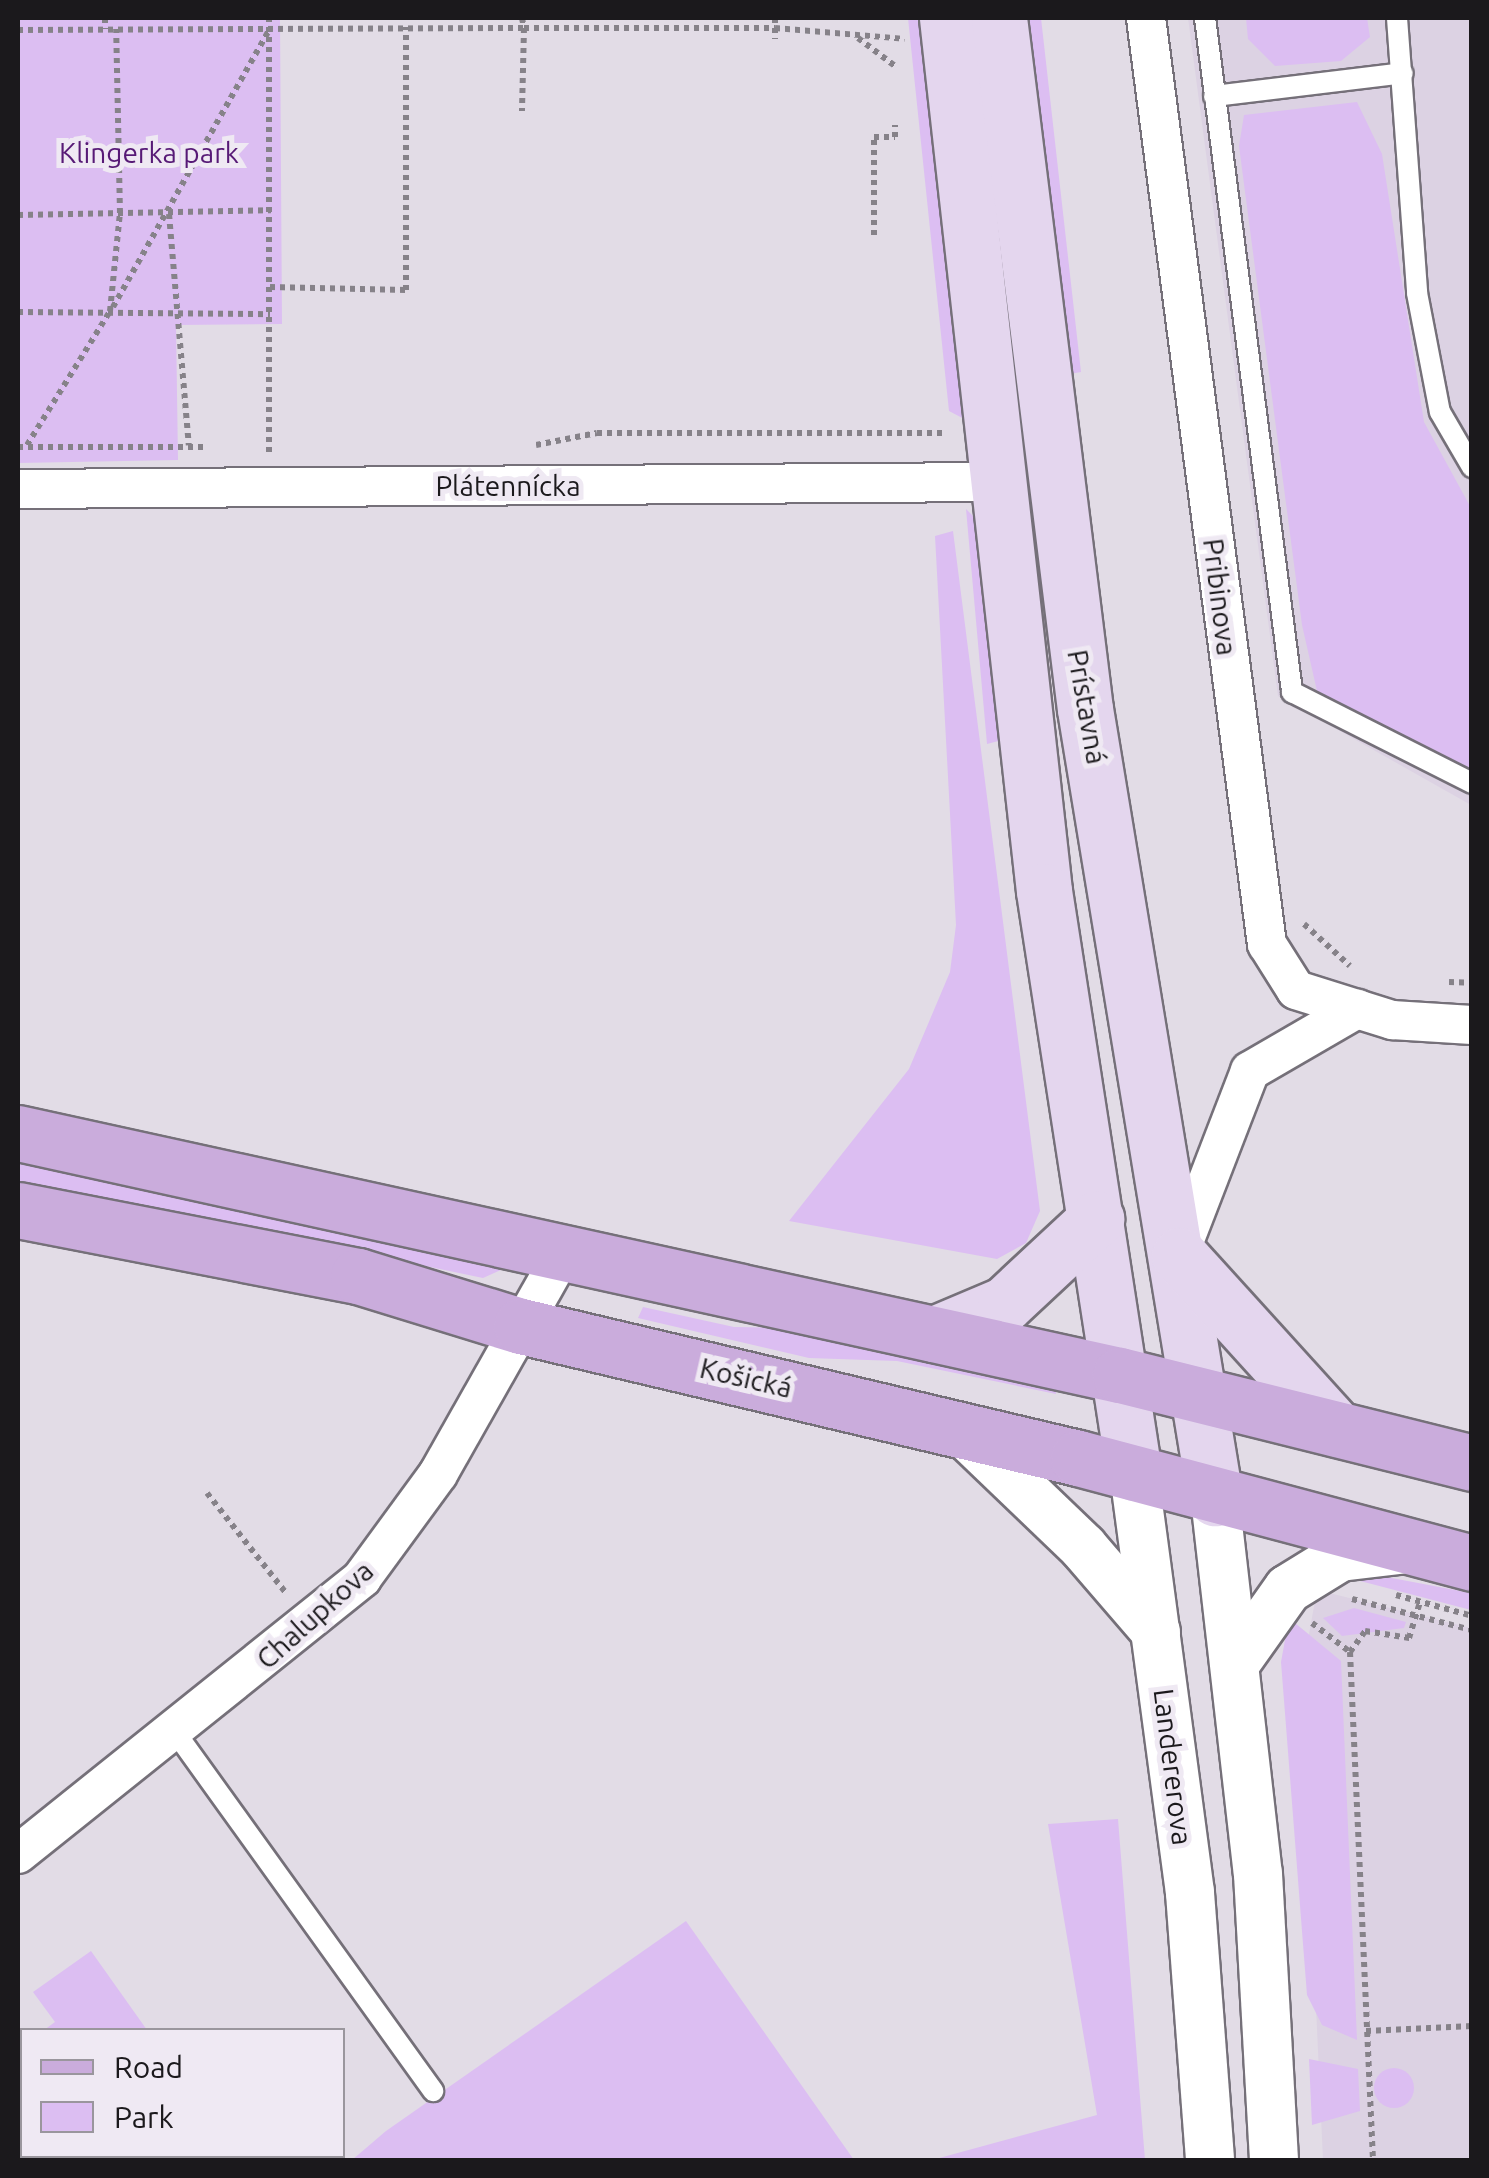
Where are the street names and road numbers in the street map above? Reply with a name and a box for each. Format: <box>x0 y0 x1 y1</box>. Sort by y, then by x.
street label: Plátennícka <box>435 469 581 503</box>
street label: Pribinova <box>1196 537 1244 657</box>
street label: Prístavná <box>1060 647 1114 767</box>
street label: Košická <box>697 1351 795 1405</box>
street label: Chalupkova <box>250 1554 380 1676</box>
street label: Landererova <box>1147 1687 1199 1847</box>

